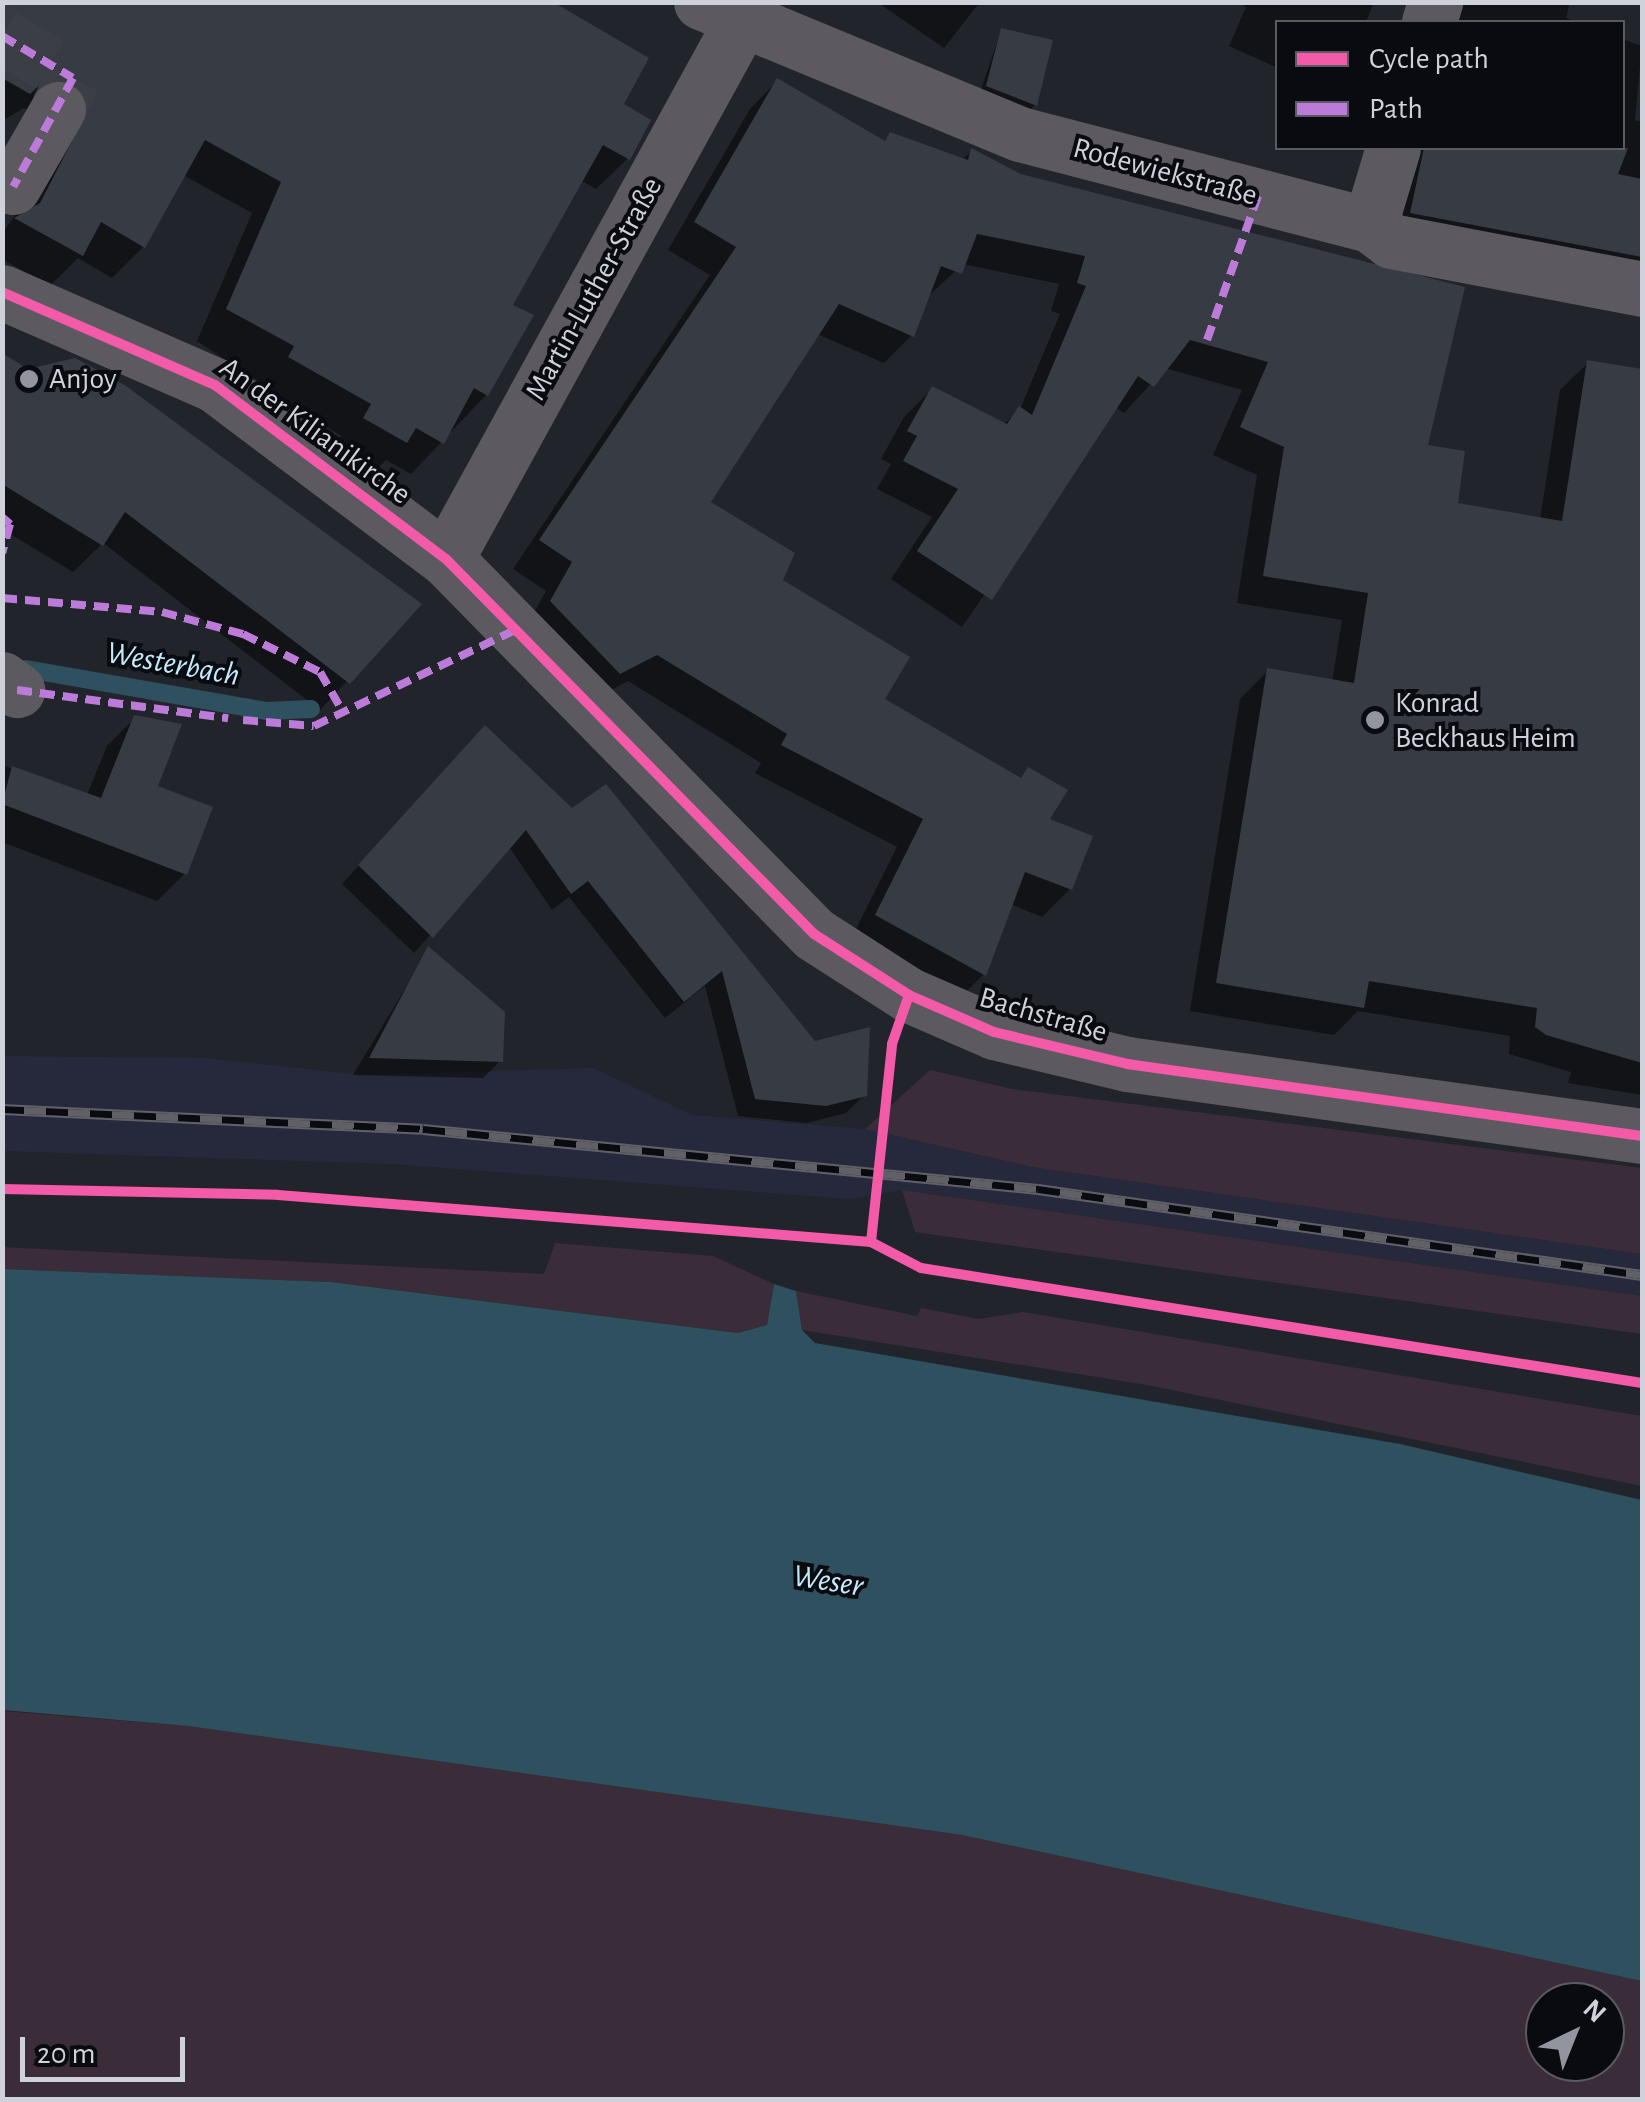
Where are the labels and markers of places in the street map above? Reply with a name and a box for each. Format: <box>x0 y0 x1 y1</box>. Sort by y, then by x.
place label: Anjoy <box>49 361 117 397</box>
marker: Anjoy <box>18 368 40 390</box>
place label: Konrad Beckhaus Heim <box>1395 685 1576 756</box>
marker: Konrad Beckhaus Heim <box>1364 709 1386 731</box>

